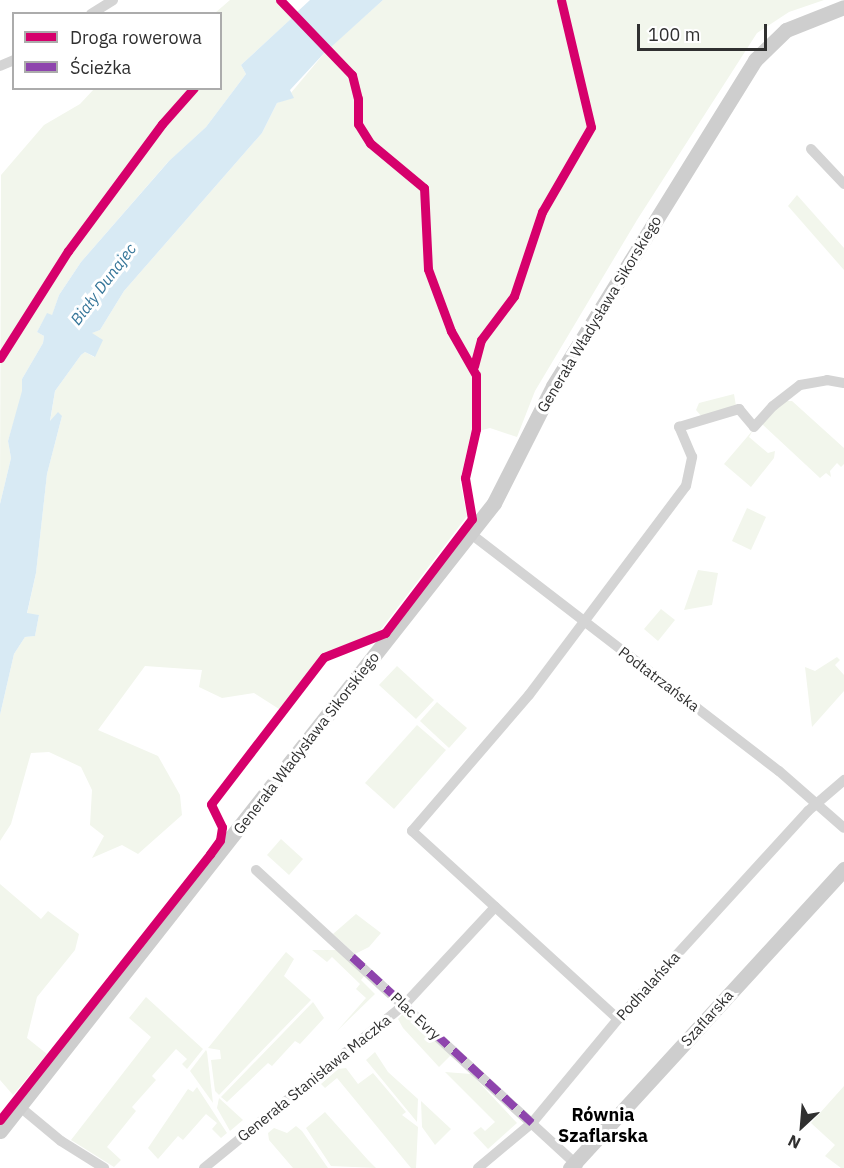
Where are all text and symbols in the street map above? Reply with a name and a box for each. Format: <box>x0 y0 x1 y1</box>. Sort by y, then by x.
legend <box>12 12 222 90</box>
scale bar <box>640 12 770 50</box>
text: 100 m <box>648 23 700 46</box>
text: Droga rowerowa <box>70 26 202 49</box>
text: Ścieżka <box>70 56 131 79</box>
street label: Generała Władysława Sikorskiego <box>533 212 665 416</box>
water label: Biały Dunajec <box>66 239 140 329</box>
street label: Podtatrzańska <box>615 643 703 715</box>
street label: Generała Władysława Sikorskiego <box>229 648 383 838</box>
street label: Podhalańska <box>612 948 684 1024</box>
street label: Szaflarska <box>677 986 737 1050</box>
street label: Plac Evry <box>387 988 445 1044</box>
street label: Generała Stanisława Maczka <box>234 1011 394 1145</box>
north arrow <box>772 1096 832 1156</box>
district label: Równia Szaflarska <box>558 1105 648 1148</box>
text: N <box>785 1131 804 1154</box>

